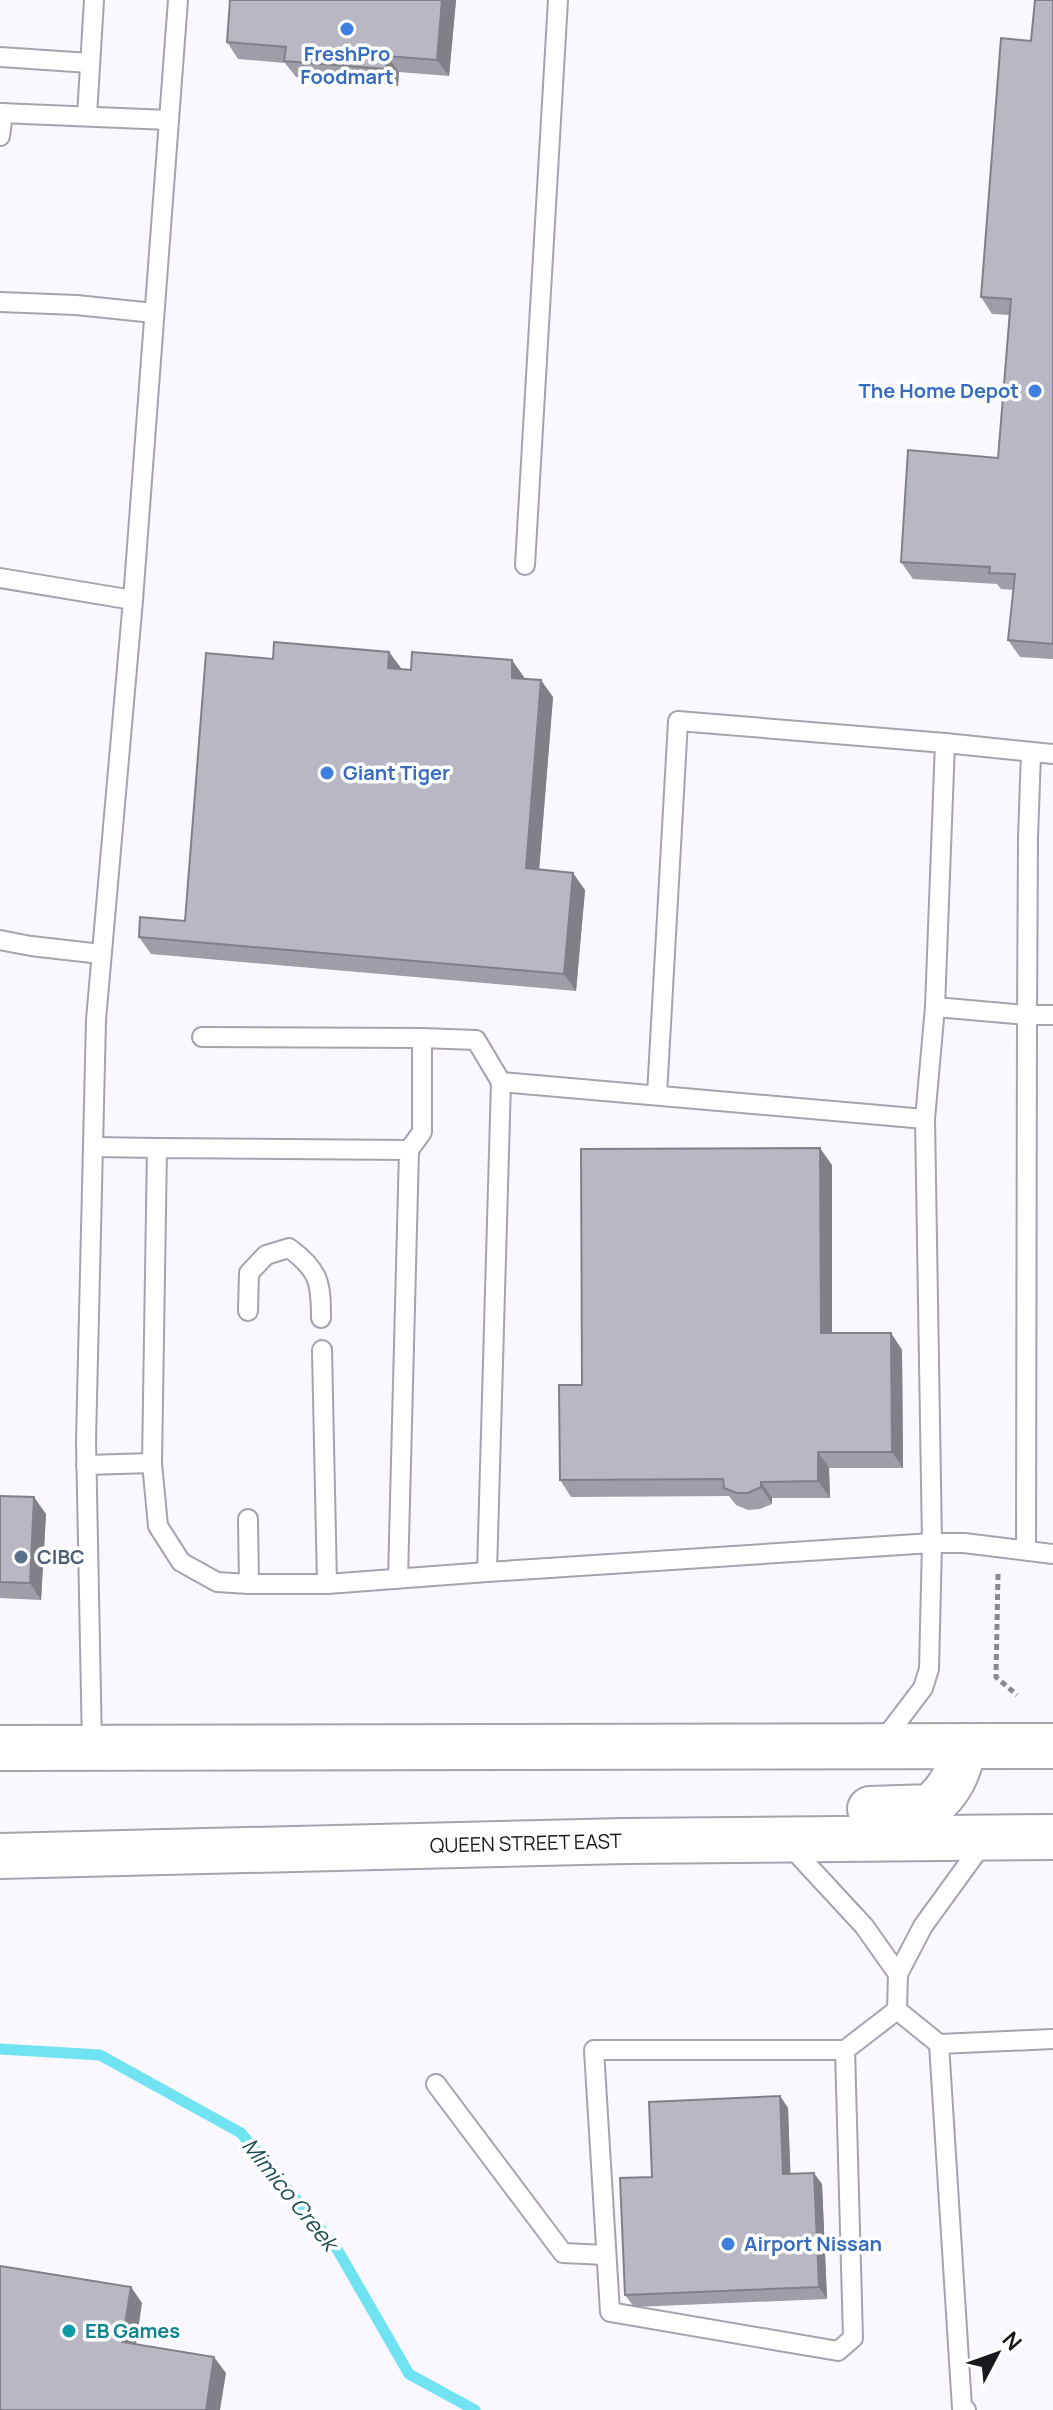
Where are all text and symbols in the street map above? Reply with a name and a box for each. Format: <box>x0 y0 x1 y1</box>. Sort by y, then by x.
marker: FreshPro Foodmart <box>338 20 356 38</box>
place label: FreshPro Foodmart <box>300 40 394 90</box>
place label: The Home Depot <box>859 377 1019 404</box>
marker: The Home Depot <box>1026 382 1044 400</box>
place label: Giant Tiger <box>343 759 450 786</box>
marker: Giant Tiger <box>318 764 336 782</box>
place label: CIBC <box>37 1543 85 1570</box>
marker: CIBC <box>12 1548 30 1566</box>
street label: QUEEN STREET EAST <box>430 1827 622 1859</box>
water label: Mimico Creek <box>235 2131 347 2259</box>
place label: Airport Nissan <box>744 2230 882 2257</box>
marker: Airport Nissan <box>719 2235 737 2253</box>
north arrow <box>957 2314 1037 2394</box>
place label: EB Games <box>85 2317 180 2344</box>
marker: EB Games <box>60 2322 78 2340</box>
text: N <box>996 2325 1029 2357</box>

